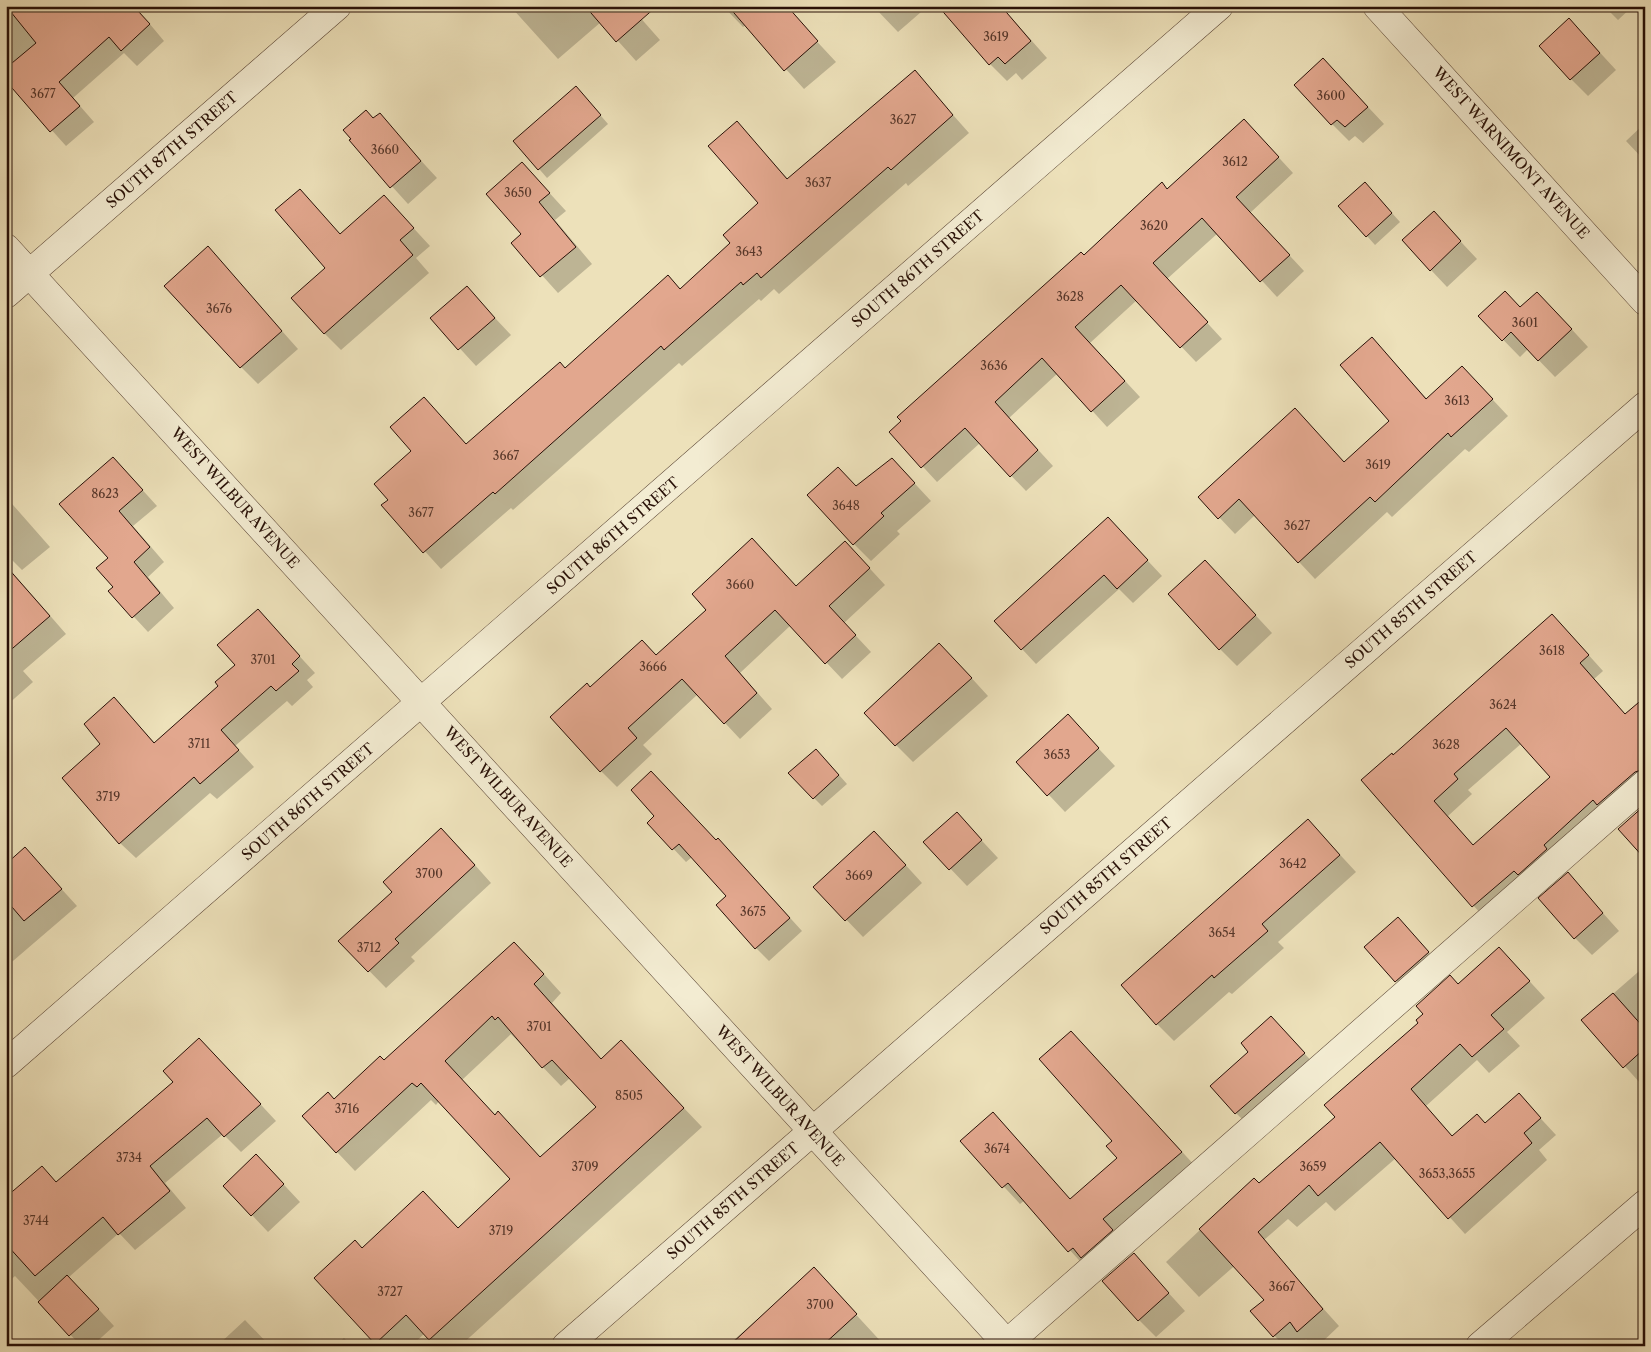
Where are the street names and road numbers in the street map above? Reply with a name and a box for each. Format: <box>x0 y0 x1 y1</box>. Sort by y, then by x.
street label: WEST WARNIMONT AVENUE <box>1428 62 1594 243</box>
street label: SOUTH 87TH STREET <box>102 87 242 212</box>
street label: SOUTH 86TH STREET <box>847 205 988 331</box>
street label: WEST WILBUR AVENUE <box>166 423 304 572</box>
street label: SOUTH 86TH STREET <box>542 472 683 598</box>
street label: SOUTH 85TH STREET <box>1341 546 1481 672</box>
street label: WEST WILBUR AVENUE <box>439 722 577 871</box>
street label: SOUTH 86TH STREET <box>237 738 378 864</box>
street label: SOUTH 85TH STREET <box>1036 812 1176 938</box>
street label: WEST WILBUR AVENUE <box>711 1021 849 1170</box>
street label: SOUTH 85TH STREET <box>663 1137 803 1263</box>

